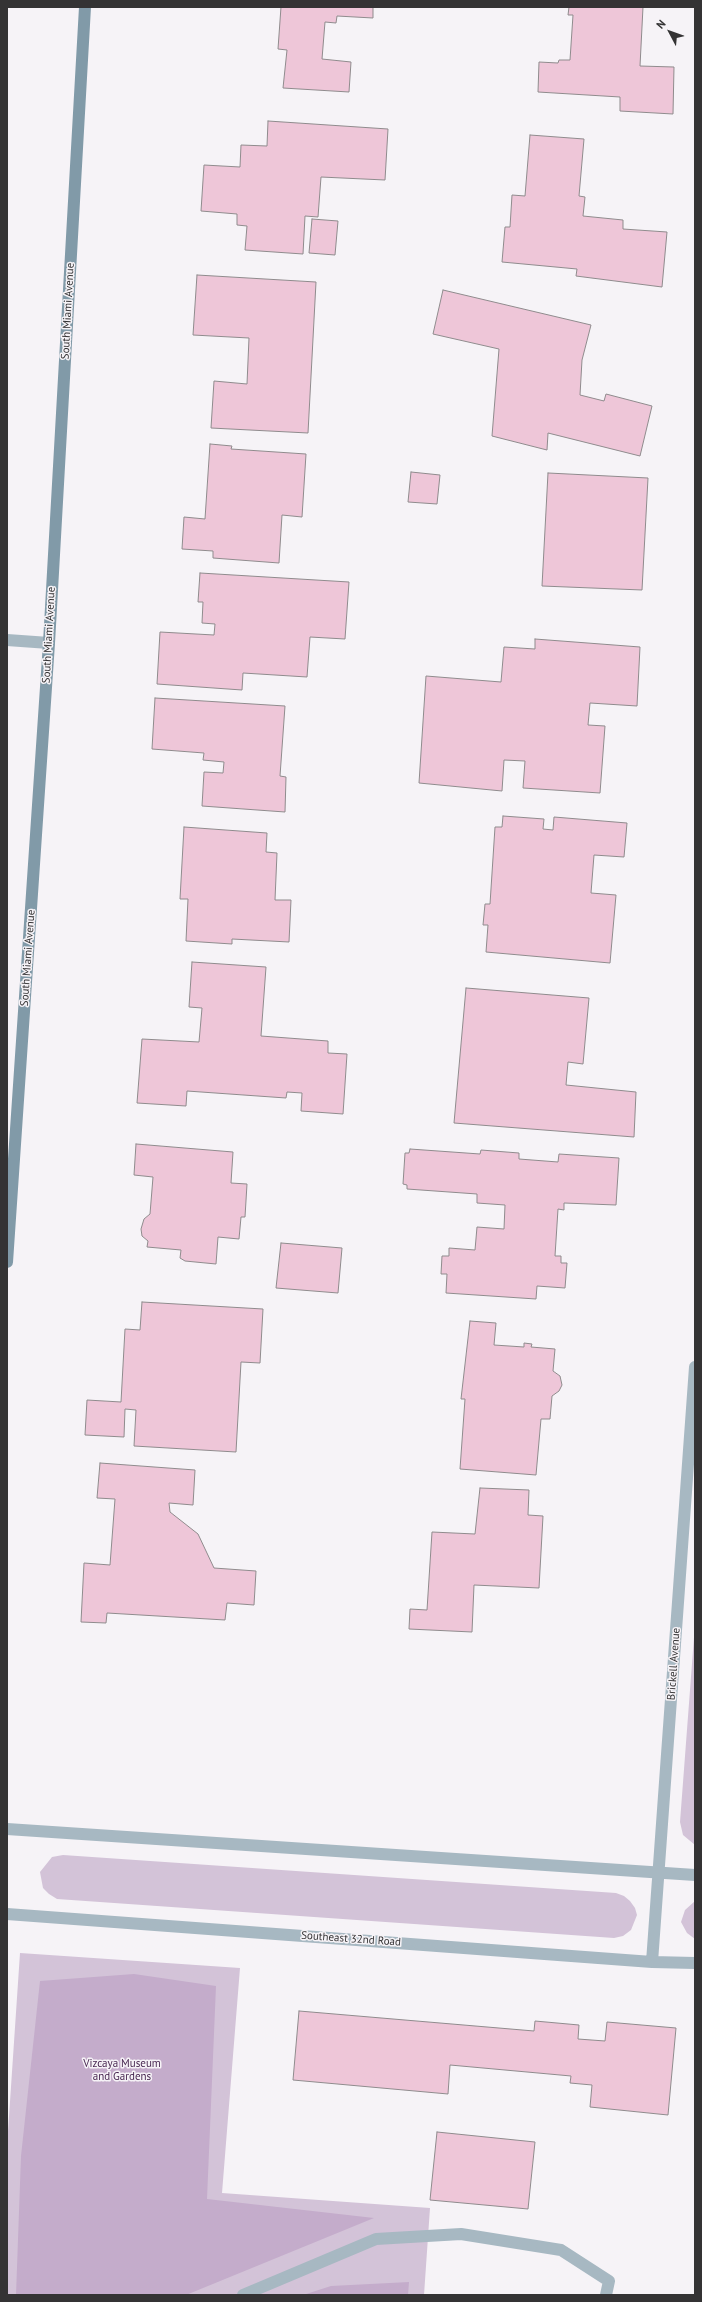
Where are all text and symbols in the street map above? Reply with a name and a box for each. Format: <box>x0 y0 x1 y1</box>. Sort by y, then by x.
north arrow <box>650 12 690 52</box>
text: N <box>653 17 669 31</box>
street label: South Miami Avenue <box>59 262 77 360</box>
street label: South Miami Avenue <box>40 586 58 684</box>
street label: South Miami Avenue <box>18 909 38 1007</box>
street label: Brickell Avenue <box>665 1627 683 1701</box>
street label: Southeast 32nd Road <box>301 1929 401 1949</box>
park label: Vizcaya Museum and Gardens <box>83 2057 161 2083</box>

